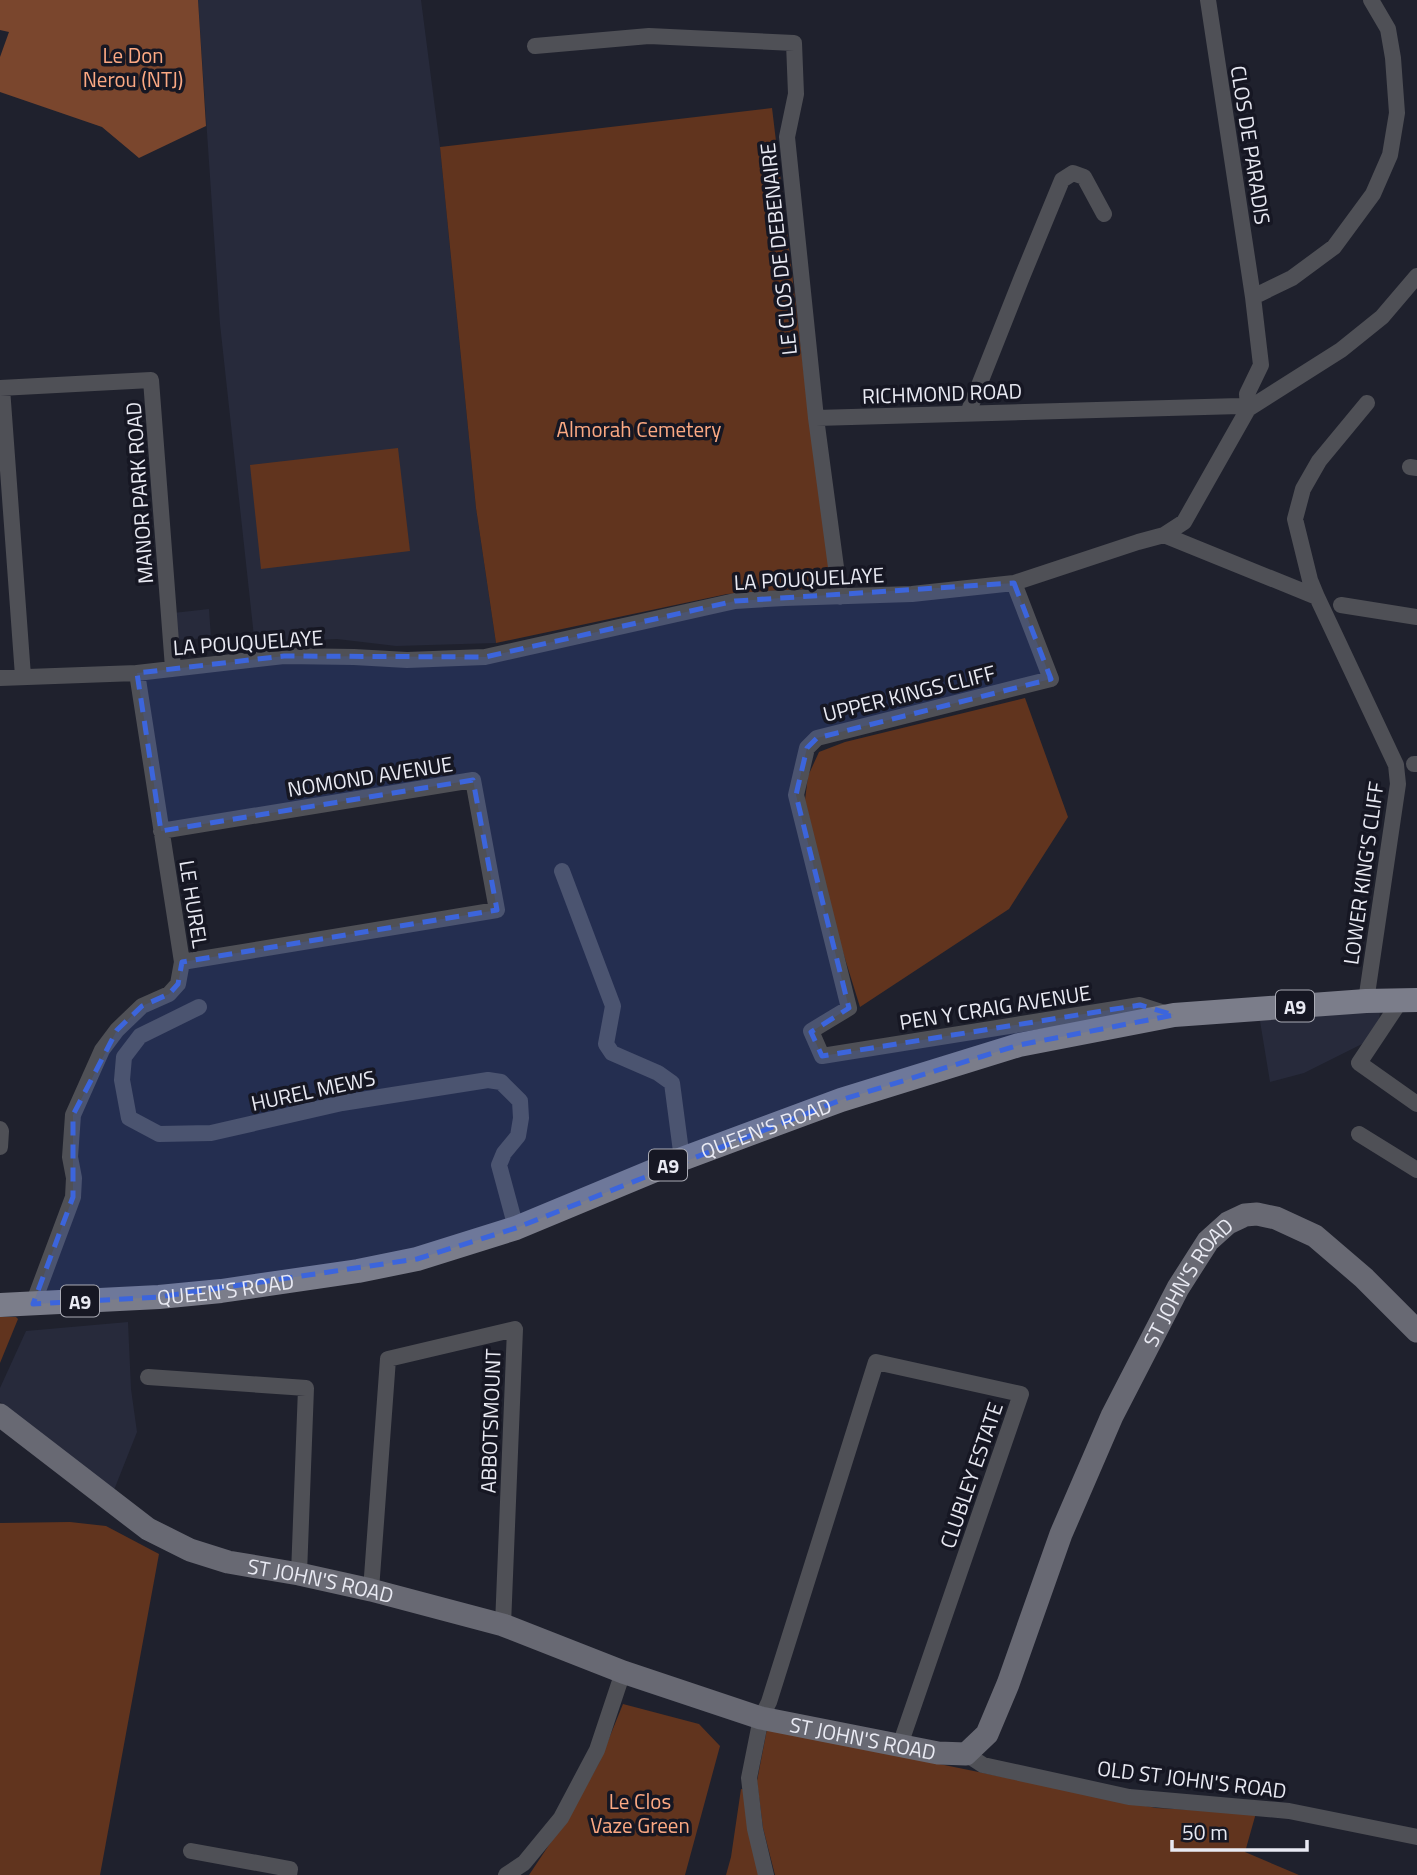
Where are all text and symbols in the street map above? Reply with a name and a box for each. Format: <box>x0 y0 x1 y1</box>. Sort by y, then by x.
park label: Le Don Nerou (NTJ) <box>83 39 183 95</box>
street label: CLOS DE PARADIS <box>1223 63 1279 227</box>
street label: LE CLOS DE DEBENAIRE <box>751 141 805 357</box>
street label: RICHMOND ROAD <box>861 374 1023 412</box>
street label: MANOR PARK ROAD <box>117 401 161 585</box>
park label: Almorah Cemetery <box>557 413 722 445</box>
street label: LA POUQUELAYE <box>733 558 885 598</box>
street label: LA POUQUELAYE <box>172 621 324 663</box>
street label: UPPER KINGS CLIFF <box>819 656 999 730</box>
street label: NOMOND AVENUE <box>285 747 455 805</box>
street label: LOWER KING'S CLIFF <box>1334 779 1392 967</box>
street label: LE HUREL <box>171 858 217 950</box>
street label: PEN Y CRAIG AVENUE <box>897 976 1093 1038</box>
road number: A9 <box>1276 990 1314 1022</box>
street label: HUREL MEWS <box>248 1061 378 1119</box>
street label: QUEEN'S ROAD <box>696 1089 836 1167</box>
road number: A9 <box>649 1149 687 1180</box>
street label: ST JOHN'S ROAD <box>1135 1210 1240 1352</box>
street label: QUEEN'S ROAD <box>155 1265 296 1313</box>
road number: A9 <box>61 1286 99 1316</box>
street label: ABBOTSMOUNT <box>471 1348 509 1494</box>
street label: CLUBLEY ESTATE <box>931 1398 1011 1552</box>
street label: ST JOHN'S ROAD <box>245 1550 397 1611</box>
street label: ST JOHN'S ROAD <box>787 1708 939 1768</box>
street label: OLD ST JOHN'S ROAD <box>1096 1752 1288 1806</box>
park label: Le Clos Vaze Green <box>590 1785 690 1841</box>
scale bar <box>1172 1808 1307 1852</box>
text: 50 m <box>1182 1816 1228 1848</box>

